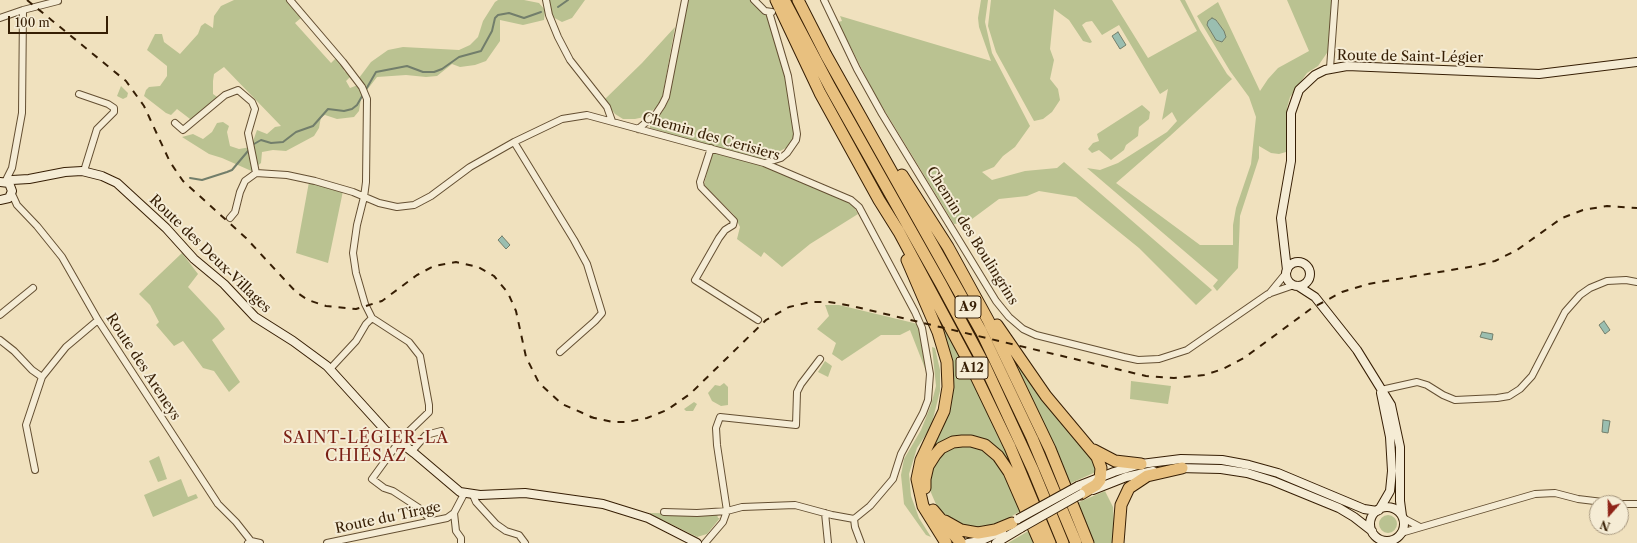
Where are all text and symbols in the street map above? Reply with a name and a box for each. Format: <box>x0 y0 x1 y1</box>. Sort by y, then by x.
scale bar <box>10 8 110 34</box>
text: 100 m <box>15 15 50 30</box>
street label: Route de Saint-Légier <box>1337 47 1483 67</box>
street label: Chemin des Cerisiers <box>640 109 782 165</box>
street label: Chemin des Boulingrins <box>922 164 1022 308</box>
street label: Route des Deux-Villages <box>146 191 274 317</box>
road number: A9 <box>955 296 981 318</box>
street label: Route des Areneys <box>102 310 184 424</box>
road number: A12 <box>956 357 988 379</box>
district label: SAINT-LÉGIER-LA CHIÉSAZ <box>283 428 449 466</box>
north arrow <box>1589 495 1629 535</box>
street label: Route du Tirage <box>334 499 442 537</box>
text: N <box>1598 517 1612 534</box>

